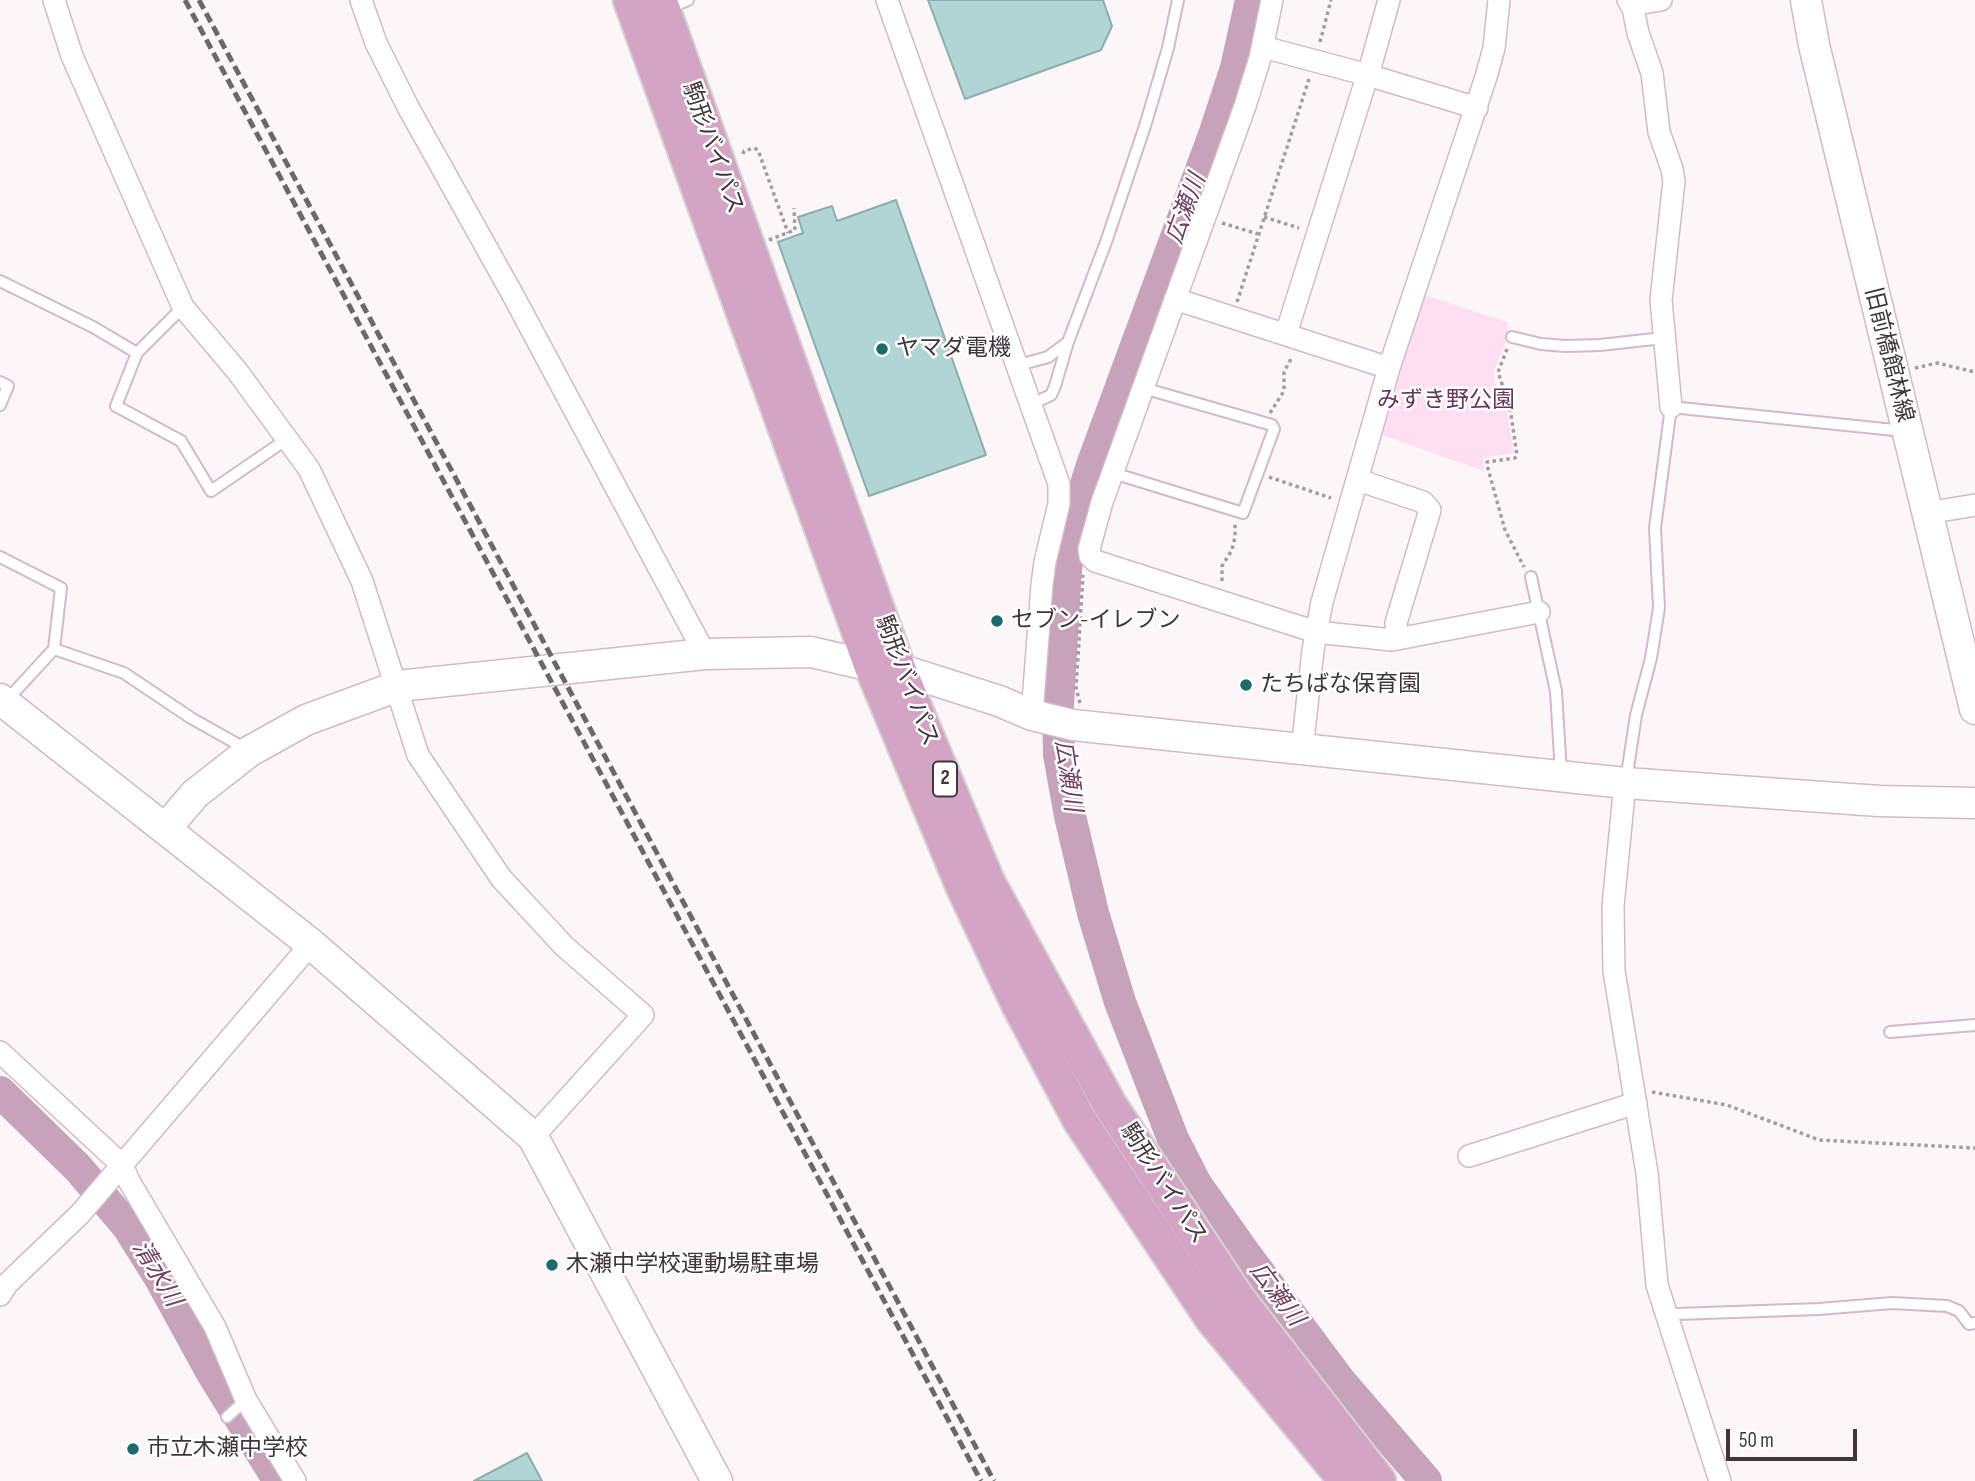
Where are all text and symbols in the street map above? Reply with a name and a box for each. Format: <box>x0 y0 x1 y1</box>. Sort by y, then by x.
street label: 駒形バイパス <box>675 78 749 218</box>
water label: 広瀬川 <box>1161 170 1213 248</box>
street label: 旧前橋館林線 <box>1858 285 1918 425</box>
place label: ヤマダ電機 <box>896 335 1011 363</box>
marker: ヤマダ電機 <box>874 341 890 357</box>
park label: みずき野公園 <box>1377 387 1515 415</box>
place label: セブン-イレブン <box>1011 607 1180 635</box>
street label: 駒形バイパス <box>868 612 944 750</box>
marker: セブン-イレブン <box>989 613 1005 629</box>
place label: たちばな保育園 <box>1260 671 1421 699</box>
marker: たちばな保育園 <box>1238 677 1254 693</box>
water label: 広瀬川 <box>1048 738 1086 814</box>
road number: 2 <box>933 762 957 796</box>
street label: 駒形バイパス <box>1114 1119 1212 1249</box>
water label: 清水川 <box>125 1236 187 1312</box>
place label: 木瀬中学校運動場駐車場 <box>566 1251 819 1279</box>
marker: 木瀬中学校運動場駐車場 <box>544 1257 560 1273</box>
water label: 広瀬川 <box>1243 1258 1309 1332</box>
scale bar <box>1730 1414 1861 1458</box>
text: 50 m <box>1739 1428 1774 1453</box>
place label: 市立木瀬中学校 <box>147 1435 308 1463</box>
marker: 市立木瀬中学校 <box>125 1441 141 1457</box>

